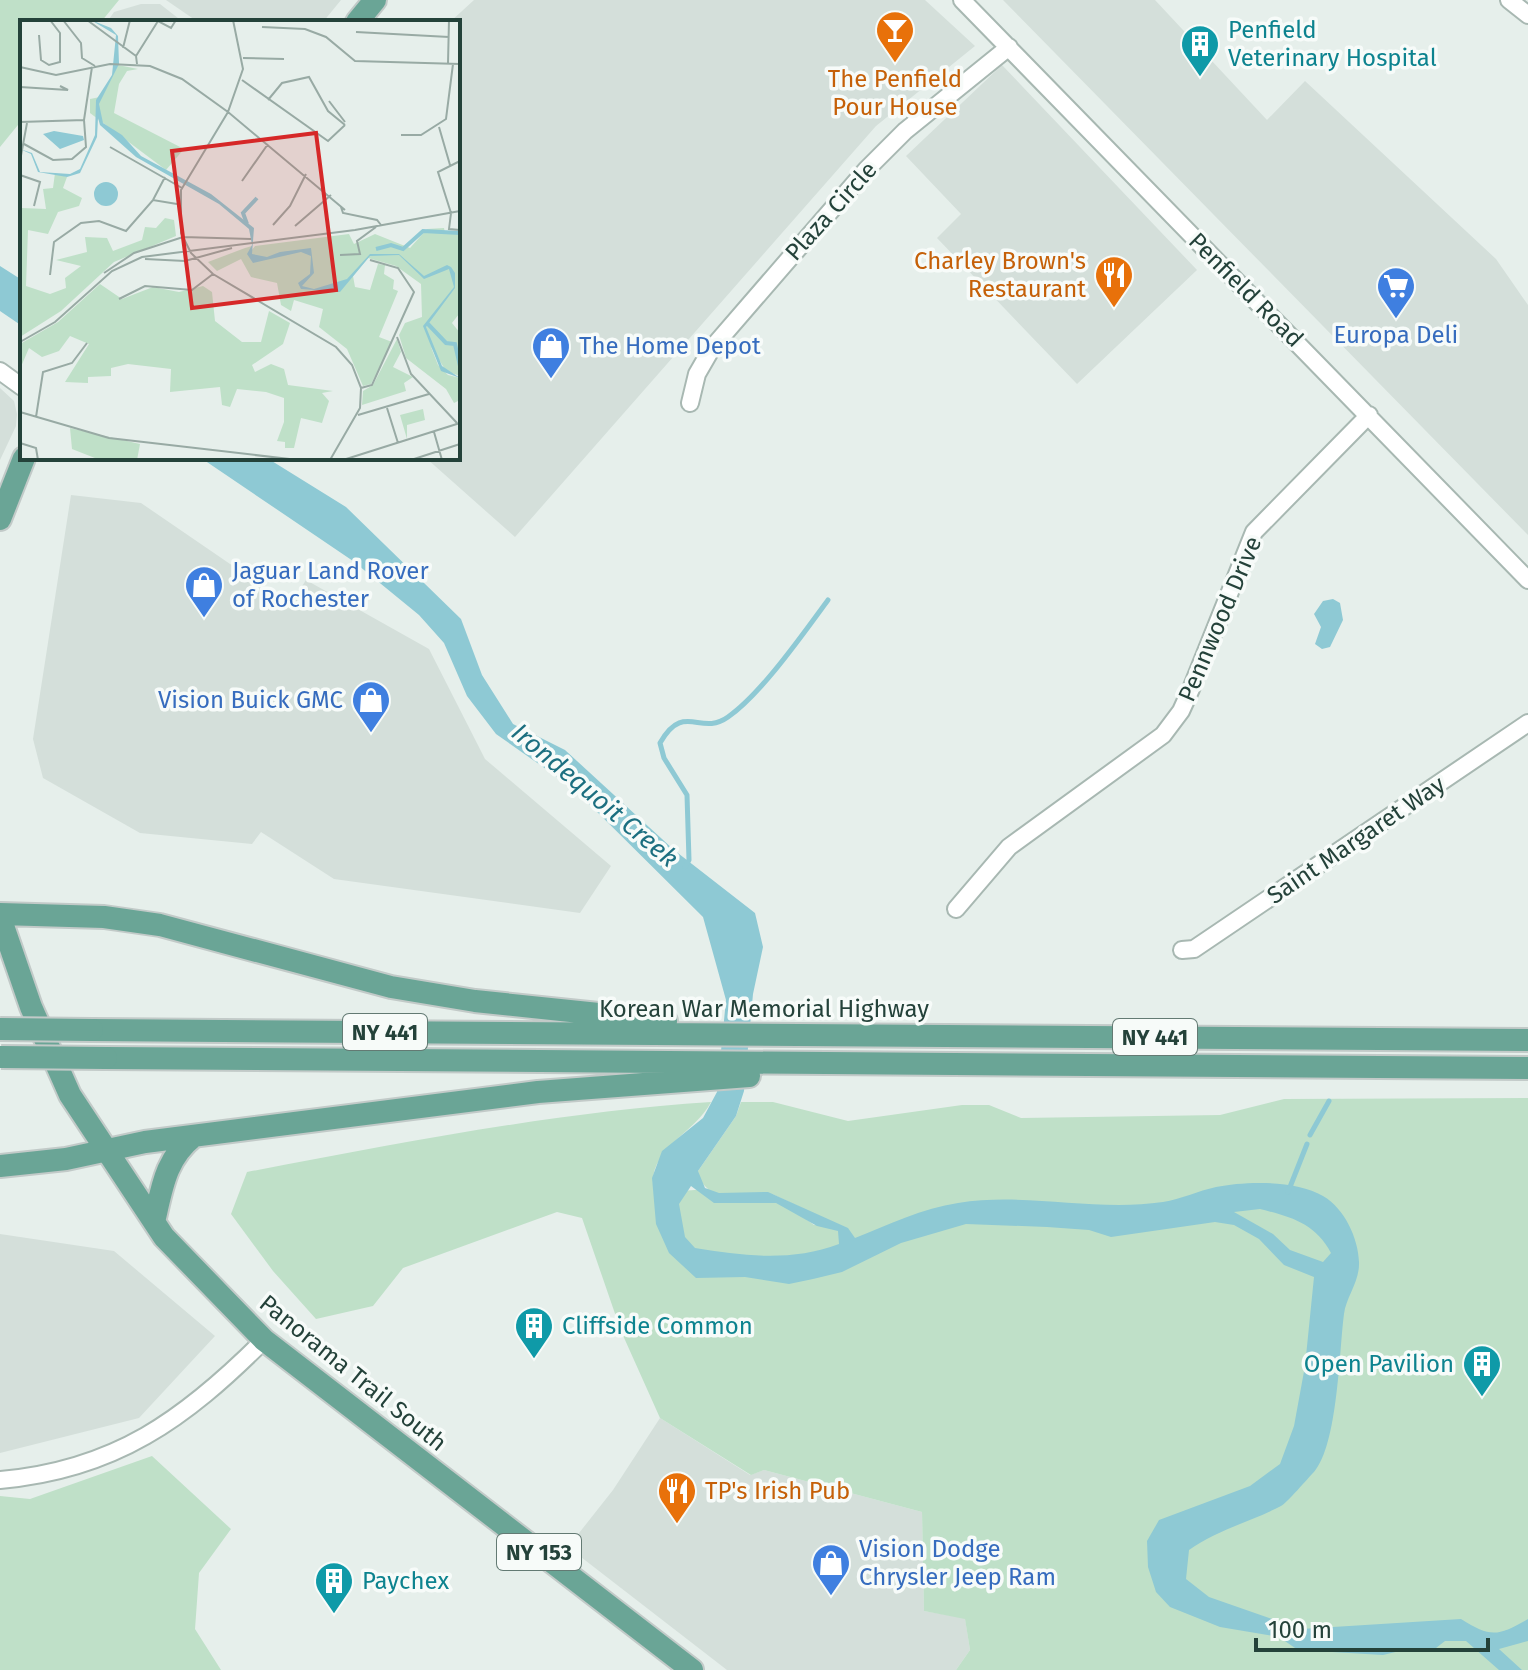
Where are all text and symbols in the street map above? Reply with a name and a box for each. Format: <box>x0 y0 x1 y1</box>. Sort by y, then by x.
bar icon: The Penfield Pour House <box>874 9 916 64</box>
place label: Penfield Veterinary Hospital <box>1228 16 1437 72</box>
inset map <box>20 20 460 460</box>
building icon: Penfield Veterinary Hospital <box>1179 23 1221 78</box>
place label: The Penfield Pour House <box>828 65 962 121</box>
street label: Plaza Circle <box>779 156 883 266</box>
street label: Penfield Road <box>1183 227 1309 353</box>
place label: Charley Brown's Restaurant <box>914 247 1086 303</box>
restaurant icon: Charley Brown's Restaurant <box>1093 254 1135 309</box>
supermarket icon: Europa Deli <box>1375 265 1417 320</box>
place label: Europa Deli <box>1334 321 1458 349</box>
shop icon: The Home Depot <box>530 325 572 380</box>
place label: The Home Depot <box>579 332 761 360</box>
street label: Pennwood Drive <box>1173 532 1267 706</box>
place label: Jaguar Land Rover of Rochester <box>232 557 429 613</box>
shop icon: Jaguar Land Rover of Rochester <box>183 564 225 619</box>
shop icon: Vision Buick GMC <box>350 679 392 734</box>
place label: Vision Buick GMC <box>158 686 343 714</box>
water label: Irondequoit Creek <box>505 717 684 874</box>
street label: Saint Margaret Way <box>1262 770 1450 910</box>
street label: Korean War Memorial Highway <box>599 995 929 1023</box>
road number: NY 441 <box>343 1014 427 1050</box>
road number: NY 441 <box>1113 1019 1197 1055</box>
street label: Panorama Trail South <box>254 1289 452 1457</box>
building icon: Cliffside Common <box>513 1305 555 1360</box>
place label: Cliffside Common <box>562 1312 753 1340</box>
building icon: Open Pavilion <box>1461 1343 1503 1398</box>
place label: Open Pavilion <box>1304 1350 1454 1378</box>
restaurant icon: TP's Irish Pub <box>656 1470 698 1525</box>
place label: TP's Irish Pub <box>705 1477 850 1505</box>
road number: NY 153 <box>497 1534 581 1570</box>
place label: Vision Dodge Chrysler Jeep Ram <box>859 1535 1056 1591</box>
shop icon: Vision Dodge Chrysler Jeep Ram <box>810 1542 852 1597</box>
building icon: Paychex <box>313 1560 355 1615</box>
place label: Paychex <box>362 1567 449 1595</box>
scale bar <box>1256 1602 1488 1652</box>
text: 100 m <box>1268 1616 1332 1644</box>

